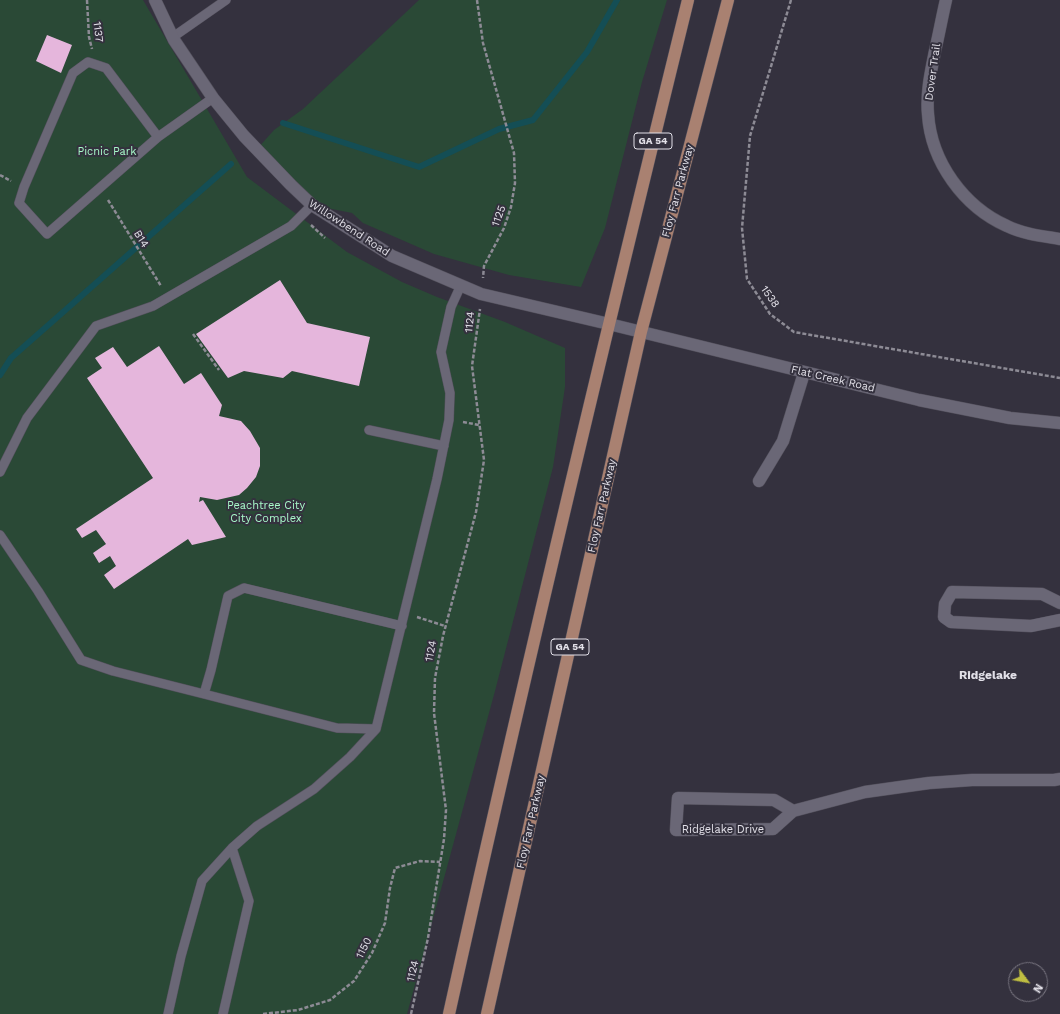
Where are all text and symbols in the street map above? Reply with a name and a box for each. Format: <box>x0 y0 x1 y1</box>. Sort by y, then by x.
street label: 1137 <box>90 21 106 43</box>
street label: Dover Trail <box>922 43 944 101</box>
road number: GA 54 <box>634 133 672 149</box>
street label: Floy Farr Parkway <box>659 143 697 239</box>
park label: Picnic Park <box>77 145 137 159</box>
street label: Willowbend Road <box>306 197 392 259</box>
street label: 1125 <box>489 204 509 228</box>
street label: B14 <box>131 228 151 250</box>
street label: 1538 <box>758 283 782 311</box>
street label: 1124 <box>462 311 478 333</box>
street label: Flat Creek Road <box>790 363 876 395</box>
street label: Floy Farr Parkway <box>585 458 619 554</box>
park label: Peachtree City City Complex <box>227 499 305 525</box>
street label: 1124 <box>422 639 440 663</box>
road number: GA 54 <box>551 639 589 655</box>
district label: Ridgelake <box>959 668 1017 682</box>
street label: Floy Farr Parkway <box>514 774 548 870</box>
street label: Ridgelake Drive <box>682 823 764 837</box>
street label: 1150 <box>353 935 375 961</box>
street label: 1124 <box>404 959 422 983</box>
north arrow <box>1008 962 1048 1002</box>
text: N <box>1030 981 1045 995</box>

